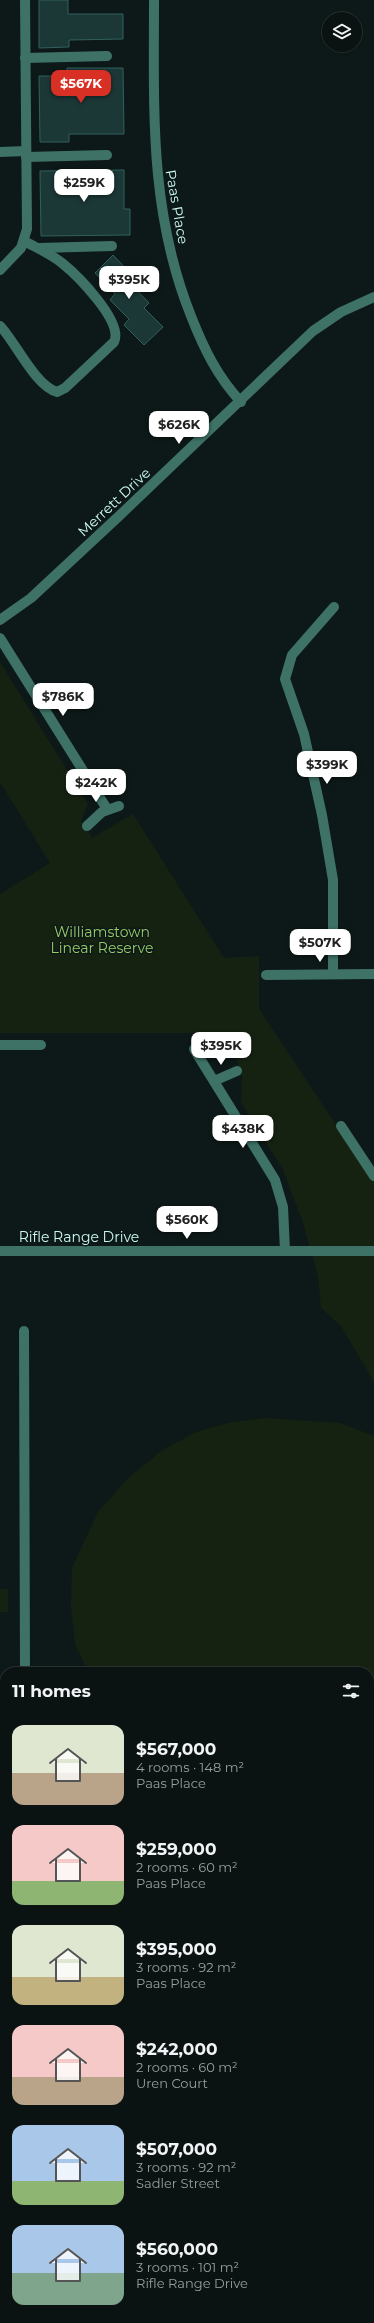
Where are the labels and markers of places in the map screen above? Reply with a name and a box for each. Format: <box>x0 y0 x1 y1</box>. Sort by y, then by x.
pin: $567K <box>53 70 109 104</box>
pin: $259K <box>56 169 112 203</box>
pin: $395K <box>101 266 157 300</box>
pin: $626K <box>151 411 207 445</box>
pin: $786K <box>35 683 91 717</box>
pin: $399K <box>299 751 355 785</box>
pin: $242K <box>68 769 124 803</box>
pin: $507K <box>292 929 348 963</box>
pin: $395K <box>193 1032 249 1066</box>
pin: $438K <box>215 1115 271 1149</box>
pin: $560K <box>159 1206 215 1240</box>

